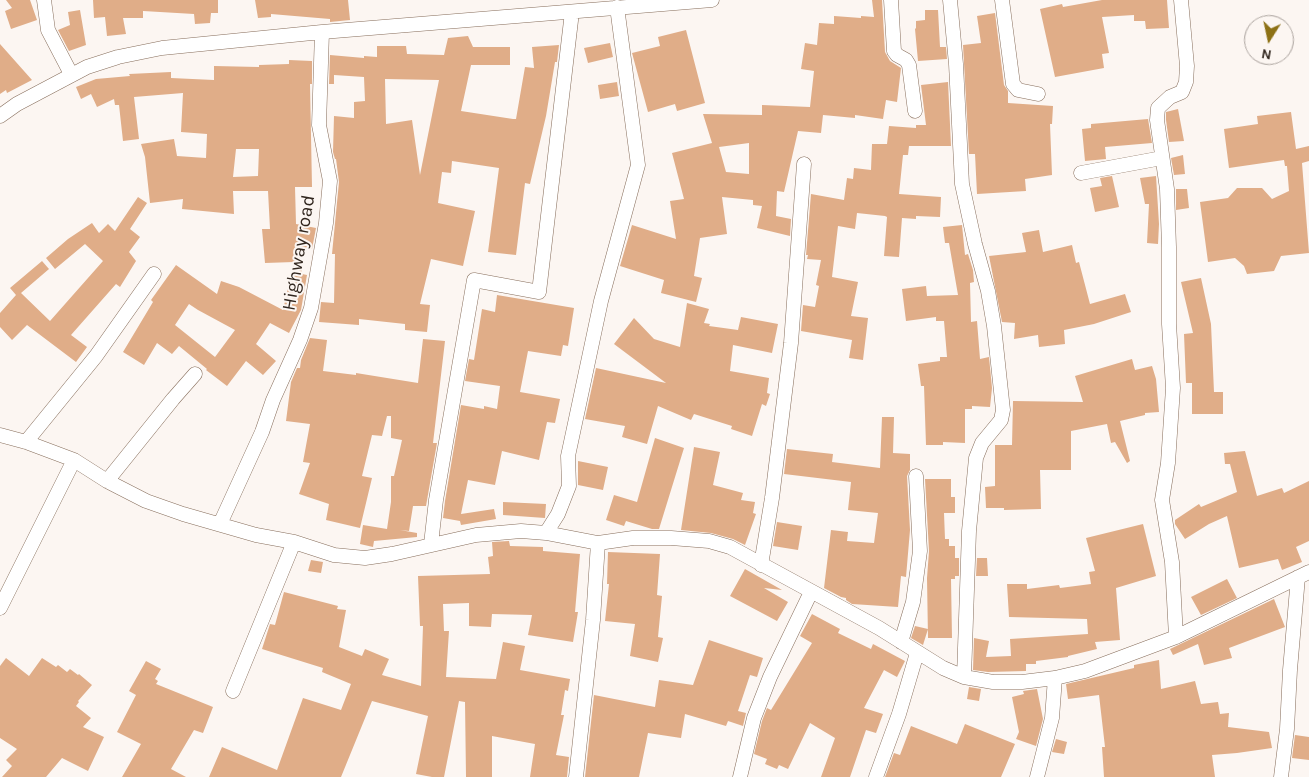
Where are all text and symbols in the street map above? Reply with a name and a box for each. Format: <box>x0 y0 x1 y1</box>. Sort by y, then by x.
north arrow <box>1244 15 1294 65</box>
text: N <box>1260 45 1273 64</box>
street label: Highway road <box>278 193 320 313</box>

